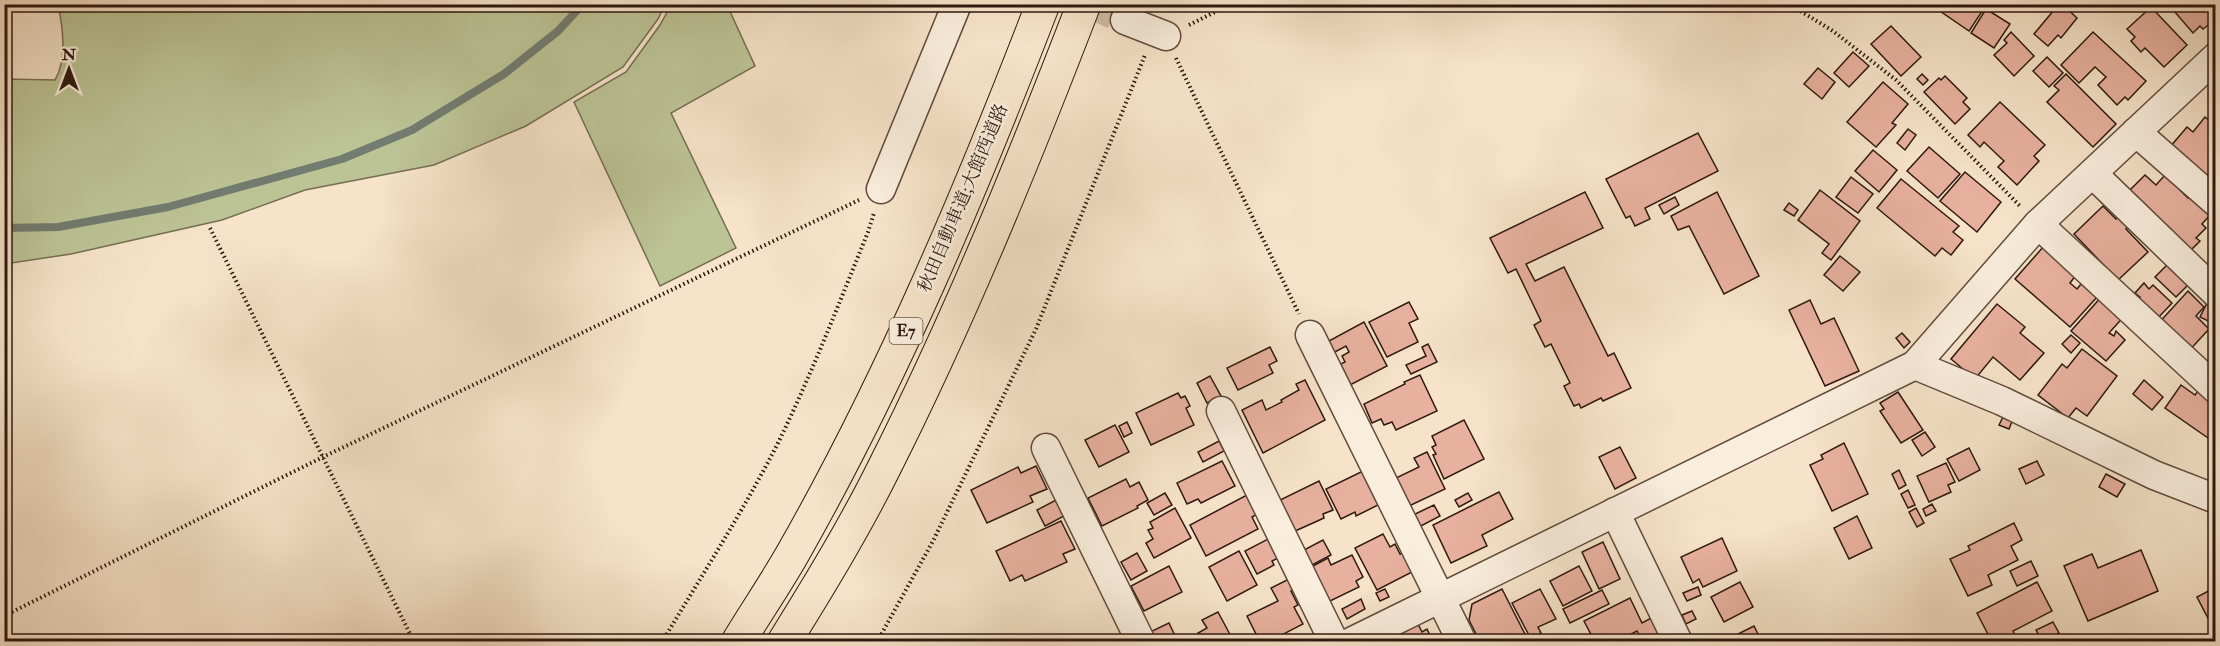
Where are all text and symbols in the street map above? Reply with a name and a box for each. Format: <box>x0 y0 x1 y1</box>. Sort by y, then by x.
north arrow <box>39 39 99 99</box>
text: N <box>61 45 77 65</box>
street label: 秋田自動車道;大館西道路 <box>913 100 1013 296</box>
road number: E7 <box>890 318 922 344</box>

